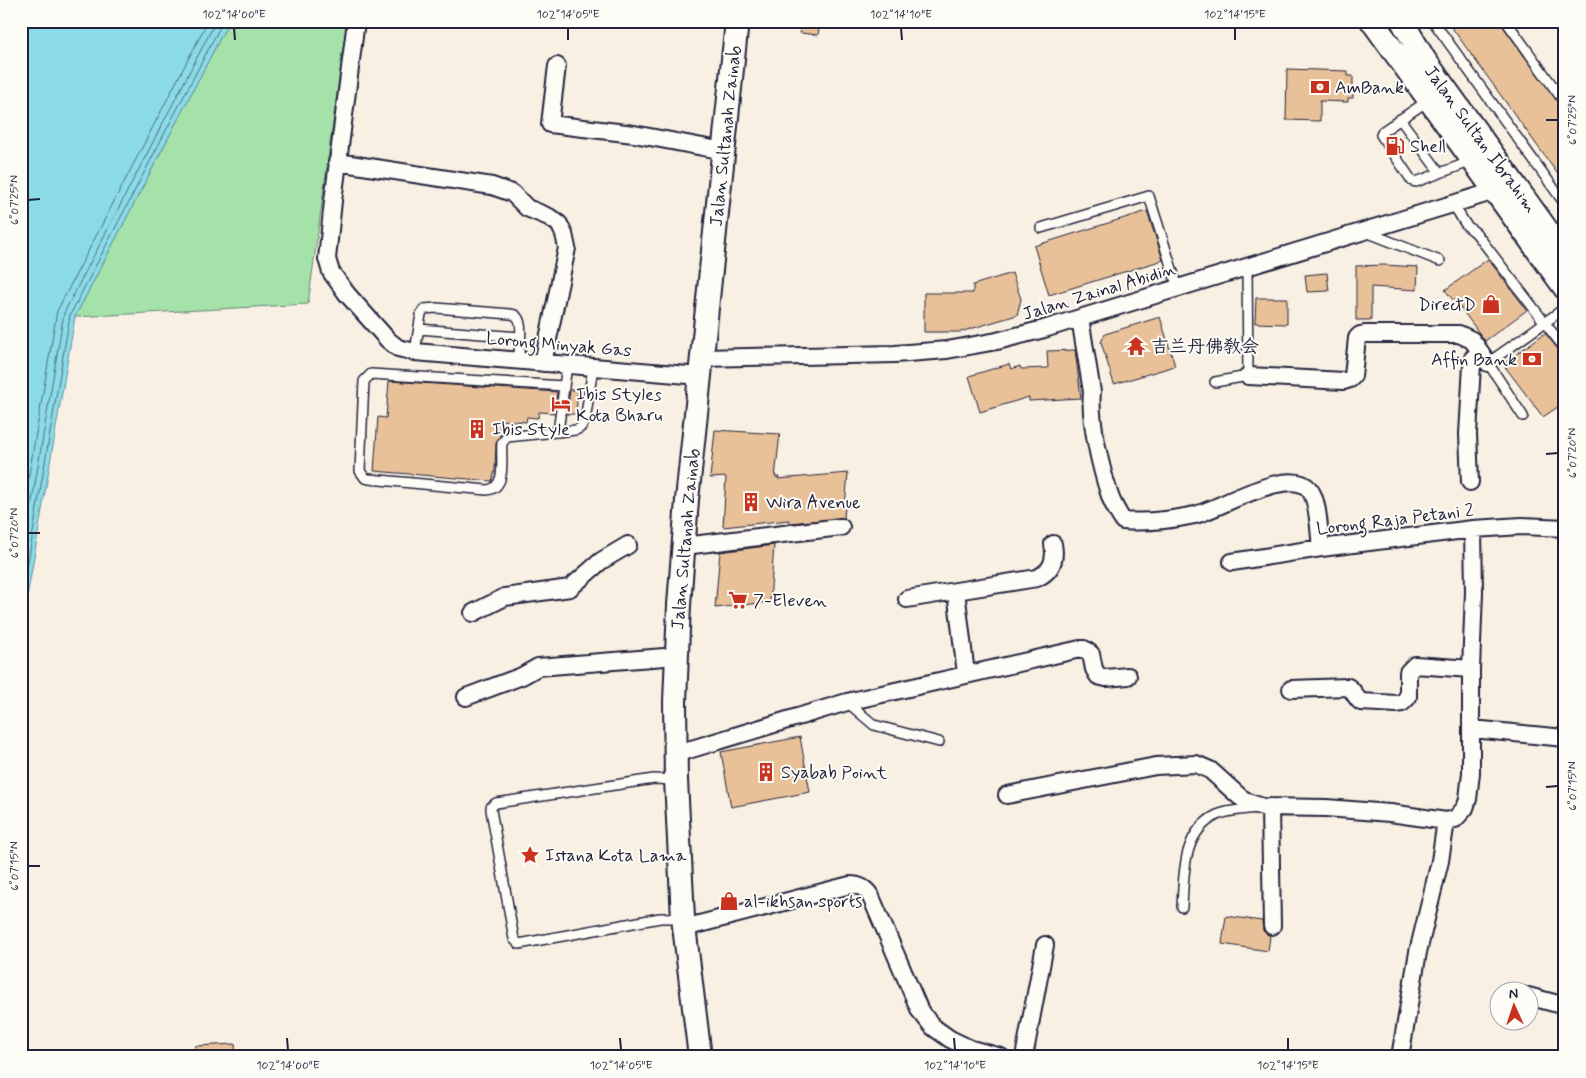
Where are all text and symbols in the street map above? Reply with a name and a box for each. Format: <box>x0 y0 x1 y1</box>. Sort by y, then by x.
text: 102°14'00"E <box>202 7 266 23</box>
text: 102°14'05"E <box>536 7 600 23</box>
text: 102°14'10"E <box>870 7 932 23</box>
text: 102°14'15"E <box>1204 7 1266 23</box>
street label: Jalan Sultanah Zainab <box>705 44 747 228</box>
street label: Jalan Sultan Ibrahim <box>1418 61 1542 218</box>
bank icon: AmBank <box>1309 76 1331 98</box>
place label: AmBank <box>1335 76 1404 100</box>
text: 6°07'25"N <box>1565 95 1581 145</box>
fuel station icon: Shell <box>1384 135 1406 157</box>
place label: Shell <box>1410 135 1446 159</box>
text: 6°07'25"N <box>7 175 23 225</box>
street label: Jalan Zainal Abidin <box>1020 257 1179 327</box>
place label: DirectD <box>1418 293 1476 317</box>
shop icon: DirectD <box>1480 293 1502 315</box>
street label: Lorong Minyak Gas <box>485 327 633 365</box>
temple icon: 吉兰丹佛教会 <box>1125 335 1147 357</box>
place label: 吉兰丹佛教会 <box>1151 335 1259 359</box>
place label: Affin Bank <box>1431 348 1517 372</box>
bank icon: Affin Bank <box>1521 348 1543 370</box>
place label: Ibis Styles Kota Bharu <box>576 383 662 428</box>
hotel icon: Ibis Styles Kota Bharu <box>550 393 572 415</box>
building icon: Ibis Style <box>466 418 488 440</box>
place label: Ibis Style <box>492 418 570 442</box>
text: 6°07'20"N <box>1565 428 1581 478</box>
street label: Jalan Sultanah Zainab <box>666 447 706 631</box>
building icon: Wira Avenue <box>740 491 762 513</box>
place label: Wira Avenue <box>766 491 860 515</box>
street label: Lorong Raja Petani 2 <box>1315 498 1476 544</box>
text: 6°07'20"N <box>7 508 23 558</box>
supermarket icon: 7-Eleven <box>727 589 749 611</box>
place label: 7-Eleven <box>753 589 827 613</box>
building icon: Syabab Point <box>755 761 777 783</box>
place label: Syabab Point <box>781 761 888 785</box>
text: 6°07'15"N <box>1565 761 1581 811</box>
text: 6°07'15"N <box>7 841 23 891</box>
place icon: Istana Kota Lama <box>519 844 541 866</box>
place label: Istana Kota Lama <box>545 844 687 868</box>
shop icon: al-ikhsan sports <box>718 890 740 912</box>
place label: al-ikhsan sports <box>744 890 862 914</box>
north arrow <box>1488 980 1538 1030</box>
text: N <box>1508 985 1519 1003</box>
text: 102°14'00"E <box>256 1058 320 1074</box>
text: 102°14'05"E <box>589 1058 653 1074</box>
text: 102°14'10"E <box>924 1058 986 1074</box>
text: 102°14'15"E <box>1257 1058 1319 1074</box>

